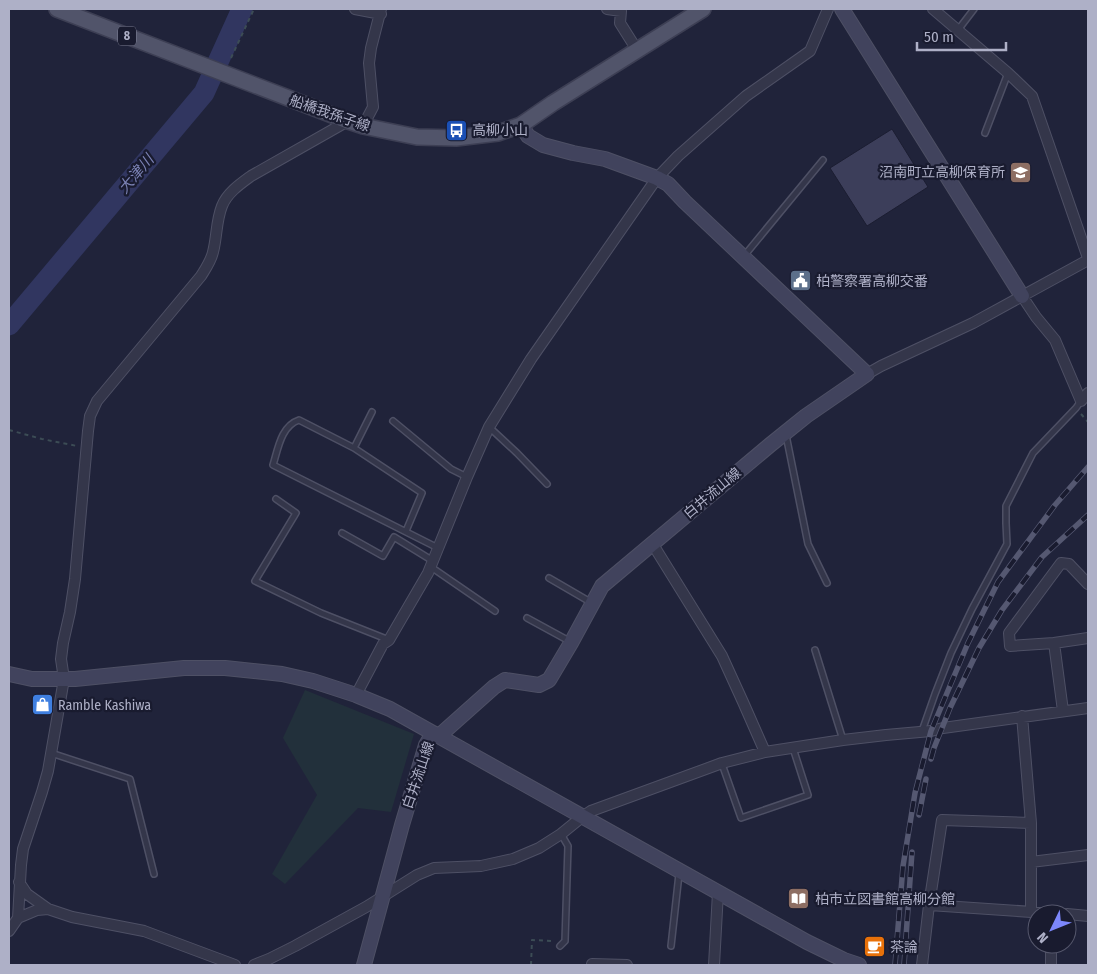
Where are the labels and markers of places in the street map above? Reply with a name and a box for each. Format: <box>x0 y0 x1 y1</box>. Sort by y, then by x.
bus stop icon: 高柳小山 <box>444 118 468 142</box>
place label: 高柳小山 <box>472 122 528 139</box>
school or university icon: 沼南町立高柳保育所 <box>1009 160 1033 184</box>
place label: 沼南町立高柳保育所 <box>879 164 1005 181</box>
public building icon: 柏警察署高柳交番 <box>788 269 812 293</box>
place label: 柏警察署高柳交番 <box>816 273 928 290</box>
shop icon: Ramble Kashiwa <box>30 693 54 717</box>
place label: Ramble Kashiwa <box>58 697 151 714</box>
library icon: 柏市立図書館高柳分館 <box>787 887 811 911</box>
place label: 柏市立図書館高柳分館 <box>815 891 955 908</box>
cafe icon: 茶論 <box>862 935 886 959</box>
place label: 茶論 <box>890 939 918 956</box>

